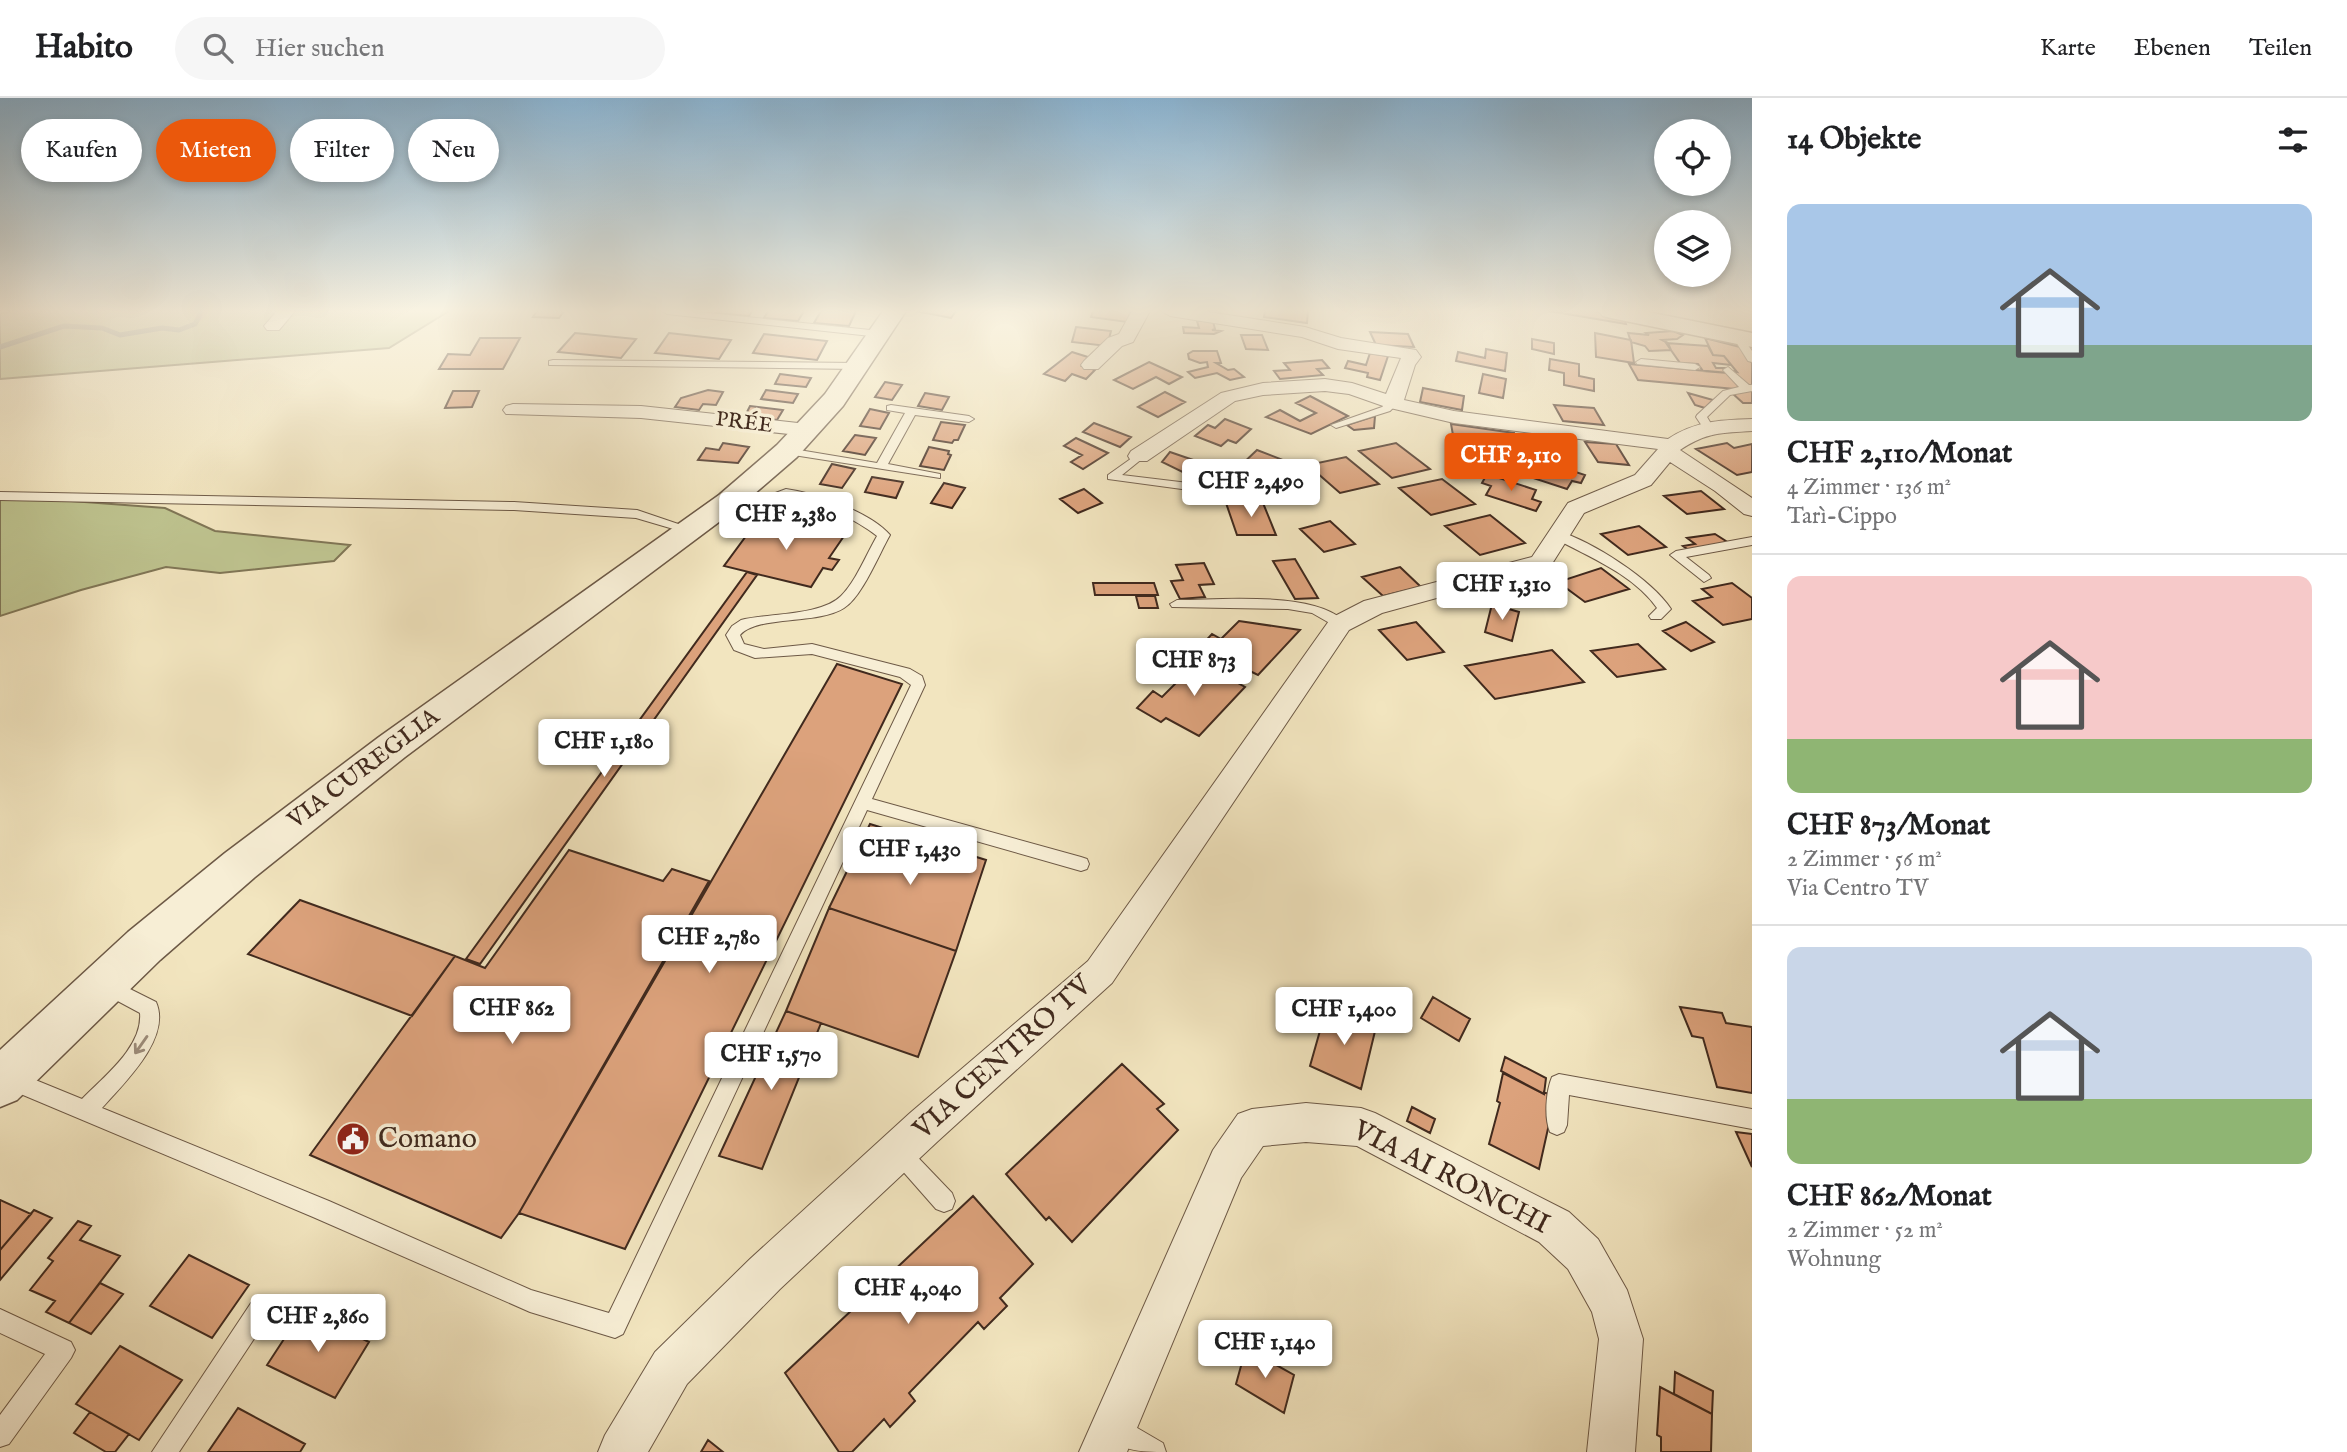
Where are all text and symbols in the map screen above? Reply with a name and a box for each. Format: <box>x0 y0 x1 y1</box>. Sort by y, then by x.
search box <box>175 17 665 80</box>
text: Habito <box>35 27 133 69</box>
icon: search <box>199 29 237 67</box>
text: Hier suchen <box>255 32 385 65</box>
text: Karte <box>2040 33 2096 64</box>
text: Ebenen <box>2134 33 2211 64</box>
text: Teilen <box>2249 33 2312 64</box>
chip: Kaufen <box>21 119 142 182</box>
chip: Mieten <box>156 119 276 182</box>
chip: Filter <box>290 119 394 182</box>
chip: Neu <box>408 119 499 182</box>
map controls <box>1654 119 1731 287</box>
button: locate <box>1654 119 1731 196</box>
text: 14 Objekte <box>1787 121 1921 159</box>
icon: filters <box>2274 121 2312 159</box>
button: layers <box>1654 210 1731 287</box>
icon: home <box>1987 250 2113 376</box>
street label: PRÉE <box>714 405 774 440</box>
pin: CHF 2,110 <box>1431 434 1591 493</box>
text: CHF 2,110/Monat <box>1787 435 2012 473</box>
text: CHF 2,110 <box>1460 441 1562 470</box>
pin: CHF 2,490 <box>1171 460 1331 519</box>
text: CHF 2,490 <box>1198 467 1304 496</box>
text: 4 Zimmer · 136 m² <box>1787 473 1951 502</box>
pin: CHF 2,380 <box>706 492 866 552</box>
text: CHF 2,380 <box>735 500 837 529</box>
text: Tarì-Cippo <box>1787 502 1897 531</box>
pin: CHF 1,310 <box>1422 562 1582 622</box>
text: CHF 1,310 <box>1453 570 1551 599</box>
icon: home <box>1987 622 2113 748</box>
pin: CHF 873 <box>1129 638 1259 698</box>
text: CHF 873 <box>1152 646 1236 675</box>
street label: VIA CUREGLIA <box>281 701 447 837</box>
pin: CHF 1,180 <box>524 720 684 779</box>
text: CHF 1,180 <box>554 727 654 756</box>
text: CHF 873/Monat <box>1787 807 1990 845</box>
pin: CHF 1,430 <box>830 828 990 887</box>
text: CHF 1,430 <box>859 835 961 864</box>
text: 2 Zimmer · 56 m² <box>1787 845 1942 874</box>
text: Via Centro TV <box>1787 874 1928 903</box>
pin: CHF 2,780 <box>629 916 789 975</box>
text: CHF 2,780 <box>658 923 760 952</box>
street label: VIA CENTRO TV <box>906 967 1101 1148</box>
pin: CHF 862 <box>447 986 577 1046</box>
pin: CHF 1,400 <box>1264 988 1424 1047</box>
icon: home <box>1987 993 2113 1119</box>
text: CHF 862 <box>469 994 555 1023</box>
text: CHF 1,400 <box>1292 995 1396 1024</box>
pin: CHF 1,570 <box>691 1032 851 1092</box>
one-way arrow <box>134 1035 148 1054</box>
text: CHF 1,570 <box>721 1040 821 1069</box>
street label: VIA AI RONCHI <box>1346 1113 1555 1243</box>
public building icon: Comano <box>334 1120 372 1158</box>
place label: Comano <box>378 1122 477 1157</box>
text: CHF 862/Monat <box>1787 1178 1992 1216</box>
text: 2 Zimmer · 52 m² <box>1787 1216 1943 1245</box>
text: Wohnung <box>1787 1245 1881 1274</box>
pin: CHF 4,040 <box>828 1266 988 1326</box>
text: CHF 4,040 <box>854 1274 962 1303</box>
pin: CHF 2,860 <box>238 1294 398 1354</box>
text: CHF 2,860 <box>267 1302 369 1331</box>
pin: CHF 1,140 <box>1185 1320 1345 1380</box>
text: CHF 1,140 <box>1214 1328 1316 1357</box>

